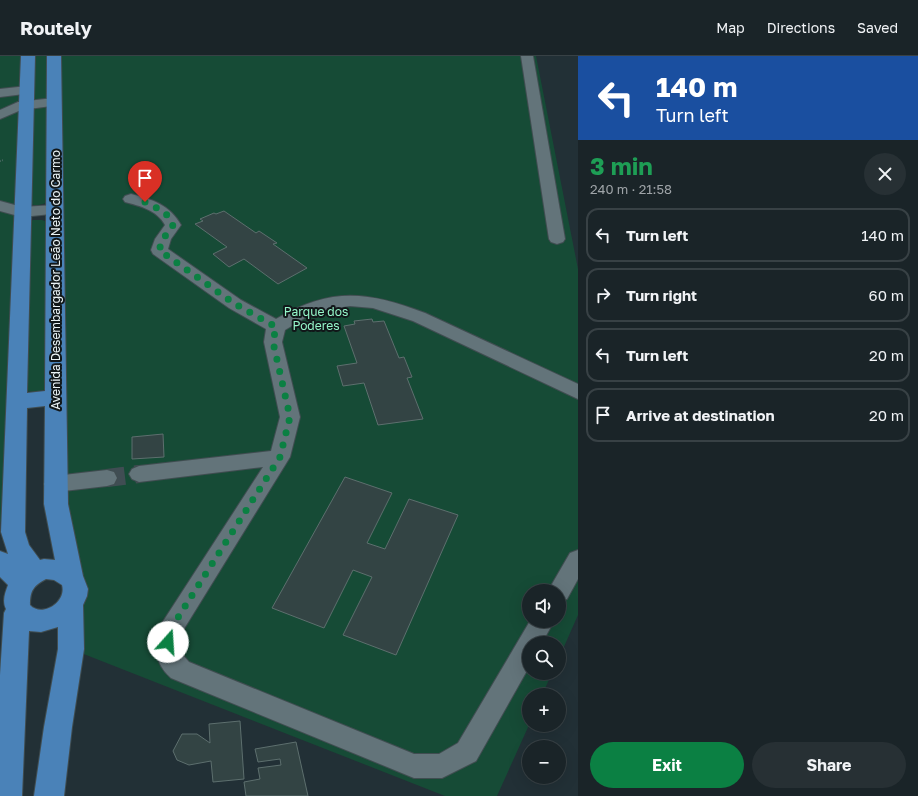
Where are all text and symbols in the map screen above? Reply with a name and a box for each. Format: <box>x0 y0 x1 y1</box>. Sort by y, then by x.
text: Routely <box>20 16 92 39</box>
text: Map <box>716 19 745 36</box>
text: Directions <box>767 19 835 36</box>
text: Saved <box>857 19 898 36</box>
text: 140 m <box>656 70 738 103</box>
icon: left <box>590 72 642 124</box>
text: Turn left <box>656 104 729 126</box>
street label: Avenida Desembargador Leão Neto do Carmo <box>48 150 63 410</box>
text: 3 min <box>590 151 653 180</box>
button: close <box>864 153 906 195</box>
pin <box>128 161 162 202</box>
icon: arrive <box>134 167 156 189</box>
text: 240 m · 21:58 <box>590 181 672 197</box>
icon: left <box>592 224 614 246</box>
text: Turn left <box>626 226 688 244</box>
text: 140 m <box>861 226 904 244</box>
icon: right <box>592 284 614 306</box>
text: Turn right <box>626 286 697 304</box>
text: 60 m <box>869 286 904 304</box>
park label: Parque dos Poderes <box>284 304 348 333</box>
icon: left <box>592 344 614 366</box>
text: Turn left <box>626 346 688 364</box>
text: 20 m <box>869 346 904 364</box>
icon: arrive <box>592 404 614 426</box>
text: Arrive at destination <box>626 406 775 424</box>
text: 20 m <box>869 406 904 424</box>
map controls <box>522 584 566 784</box>
button: sound <box>522 584 566 628</box>
position arrow <box>147 621 189 663</box>
button: search <box>522 636 566 680</box>
button: + <box>522 688 566 732</box>
button: − <box>522 740 566 784</box>
button: Exit <box>590 742 744 788</box>
button: Share <box>752 742 906 788</box>

